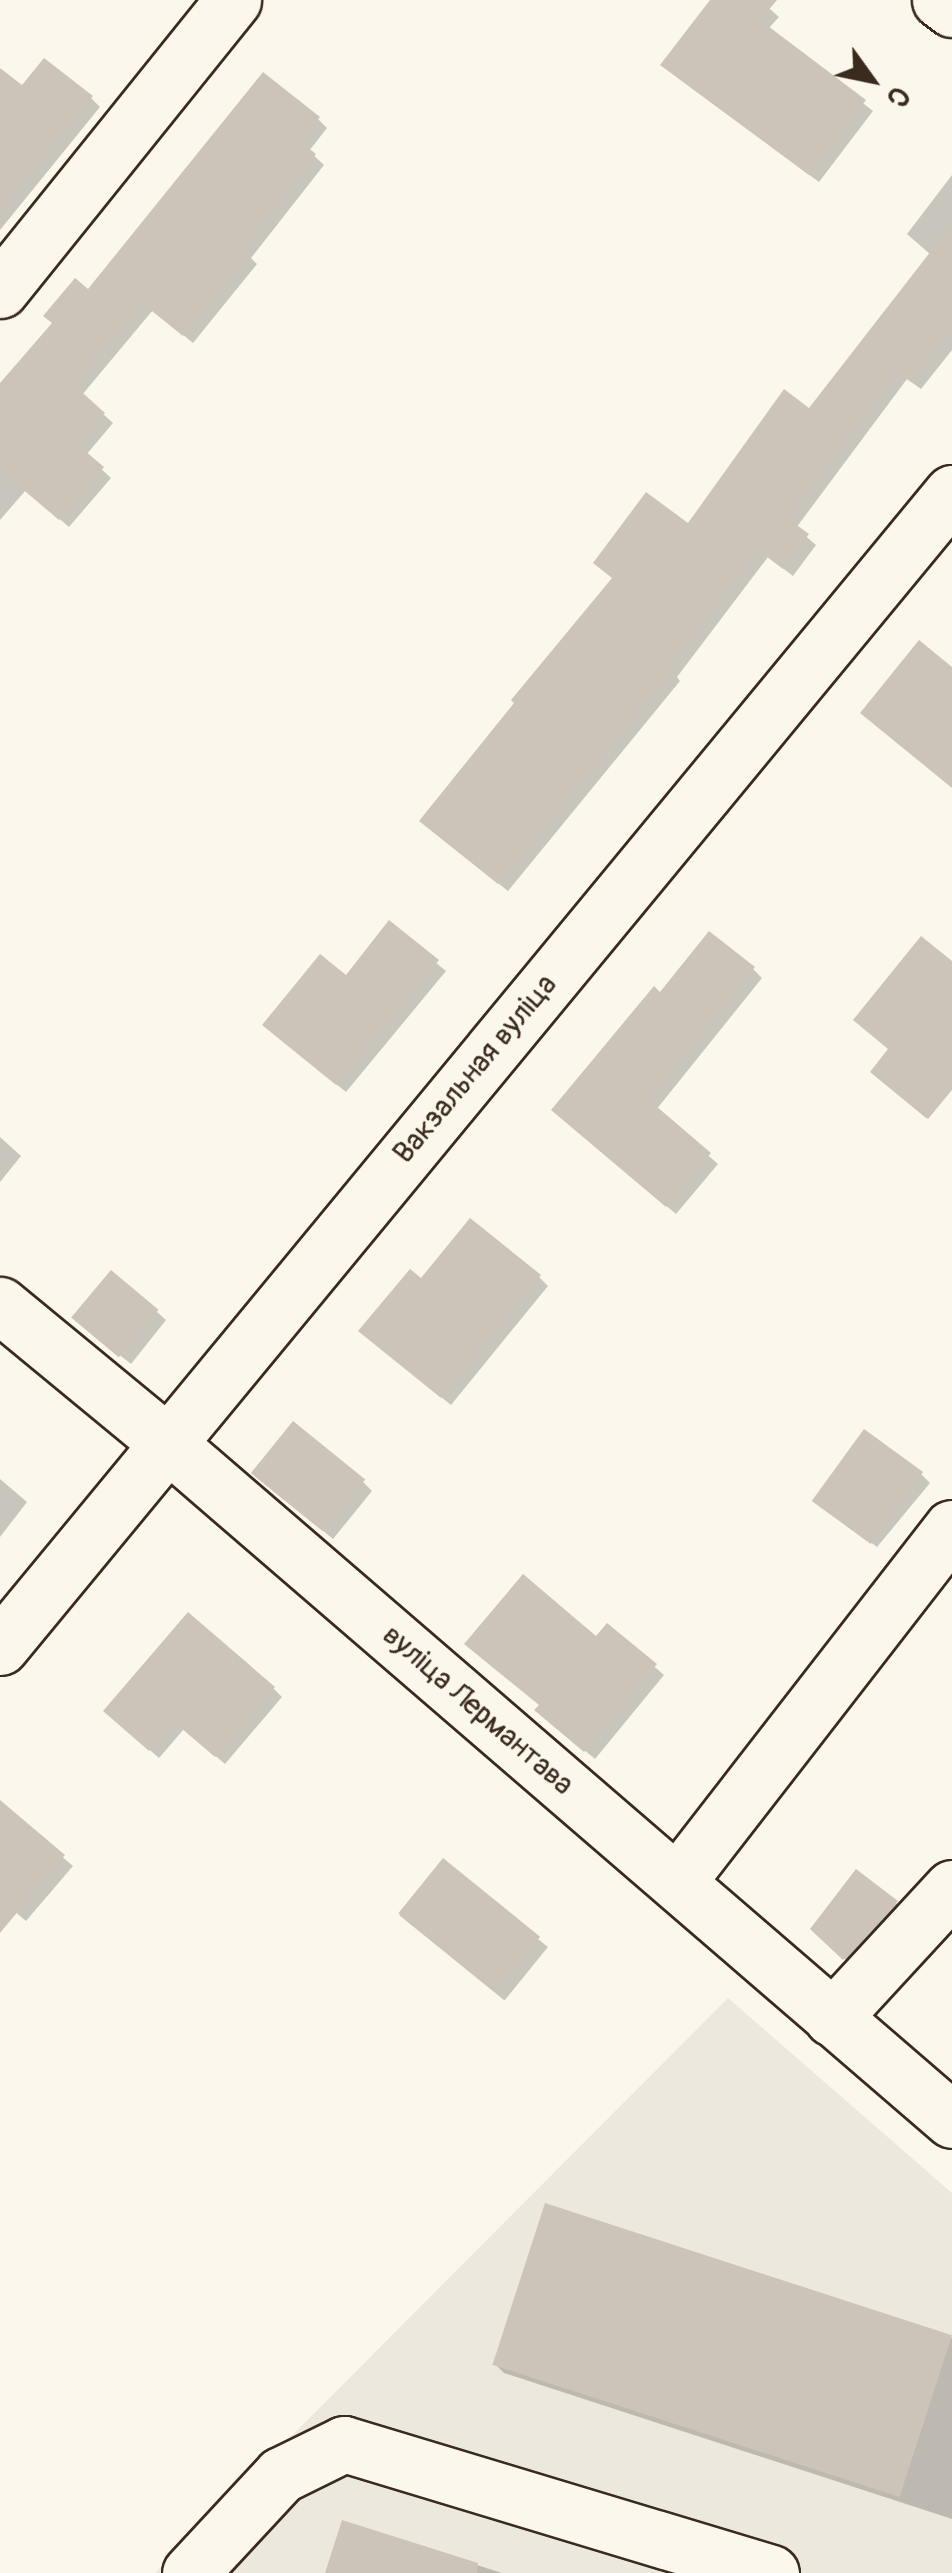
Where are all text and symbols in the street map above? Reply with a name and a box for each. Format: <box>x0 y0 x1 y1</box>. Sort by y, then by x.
north arrow <box>822 30 922 130</box>
text: С <box>878 80 917 113</box>
street label: Вакзальная вуліца <box>386 967 564 1171</box>
street label: вуліца Лермантава <box>375 1617 581 1803</box>

